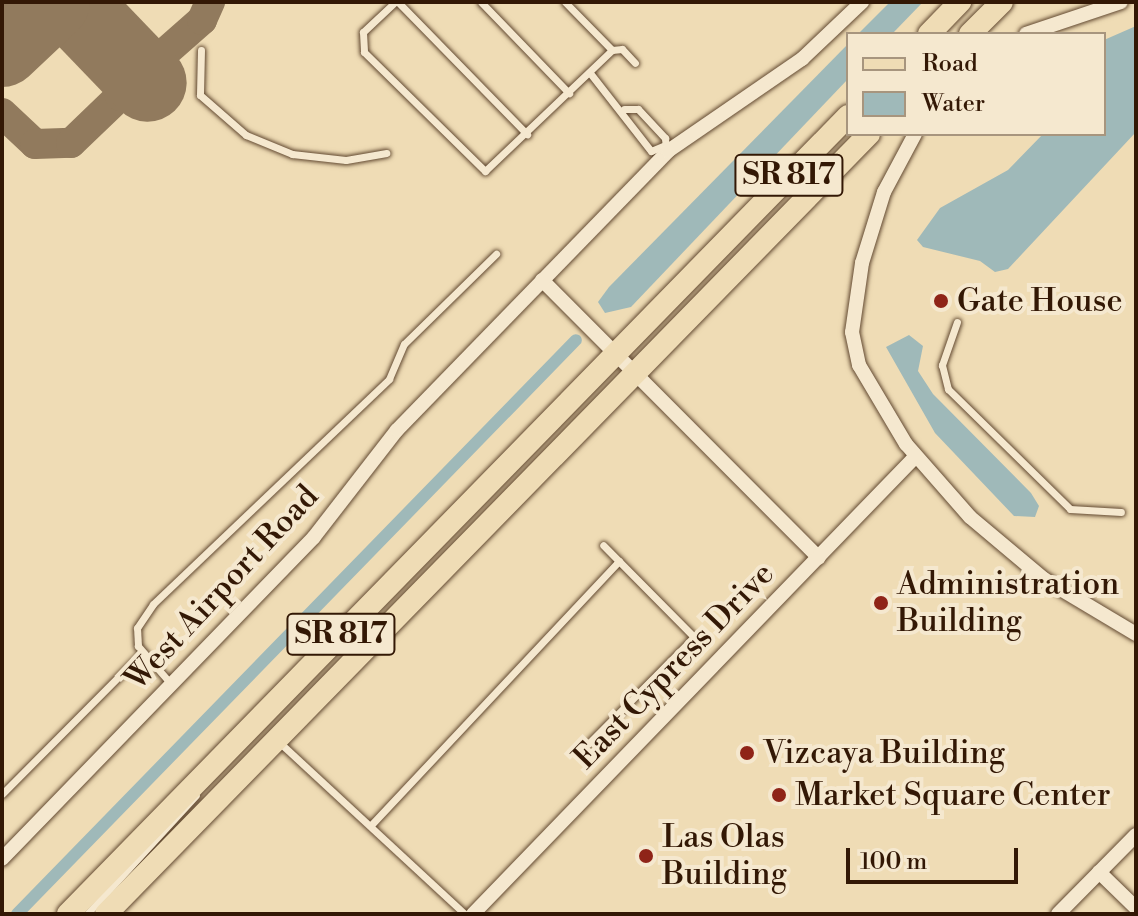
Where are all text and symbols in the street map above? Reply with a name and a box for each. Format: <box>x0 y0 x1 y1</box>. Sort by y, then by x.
legend <box>846 32 1106 136</box>
text: Road <box>922 49 978 79</box>
text: Water <box>922 89 985 119</box>
road number: SR 817 <box>733 149 845 201</box>
place label: Gate House <box>957 282 1123 320</box>
marker: Gate House <box>932 292 950 310</box>
street label: West Airport Road <box>117 478 327 698</box>
street label: East Cypress Drive <box>566 555 782 777</box>
place label: Administration Building <box>897 566 1119 641</box>
marker: Administration Building <box>872 594 890 612</box>
road number: SR 817 <box>285 608 397 660</box>
place label: Vizcaya Building <box>763 734 1005 772</box>
marker: Vizcaya Building <box>738 744 756 762</box>
place label: Market Square Center <box>795 776 1111 814</box>
marker: Market Square Center <box>770 786 788 804</box>
place label: Las Olas Building <box>662 819 787 894</box>
scale bar <box>850 832 1022 882</box>
marker: Las Olas Building <box>637 847 655 865</box>
text: 100 m <box>860 847 927 877</box>

